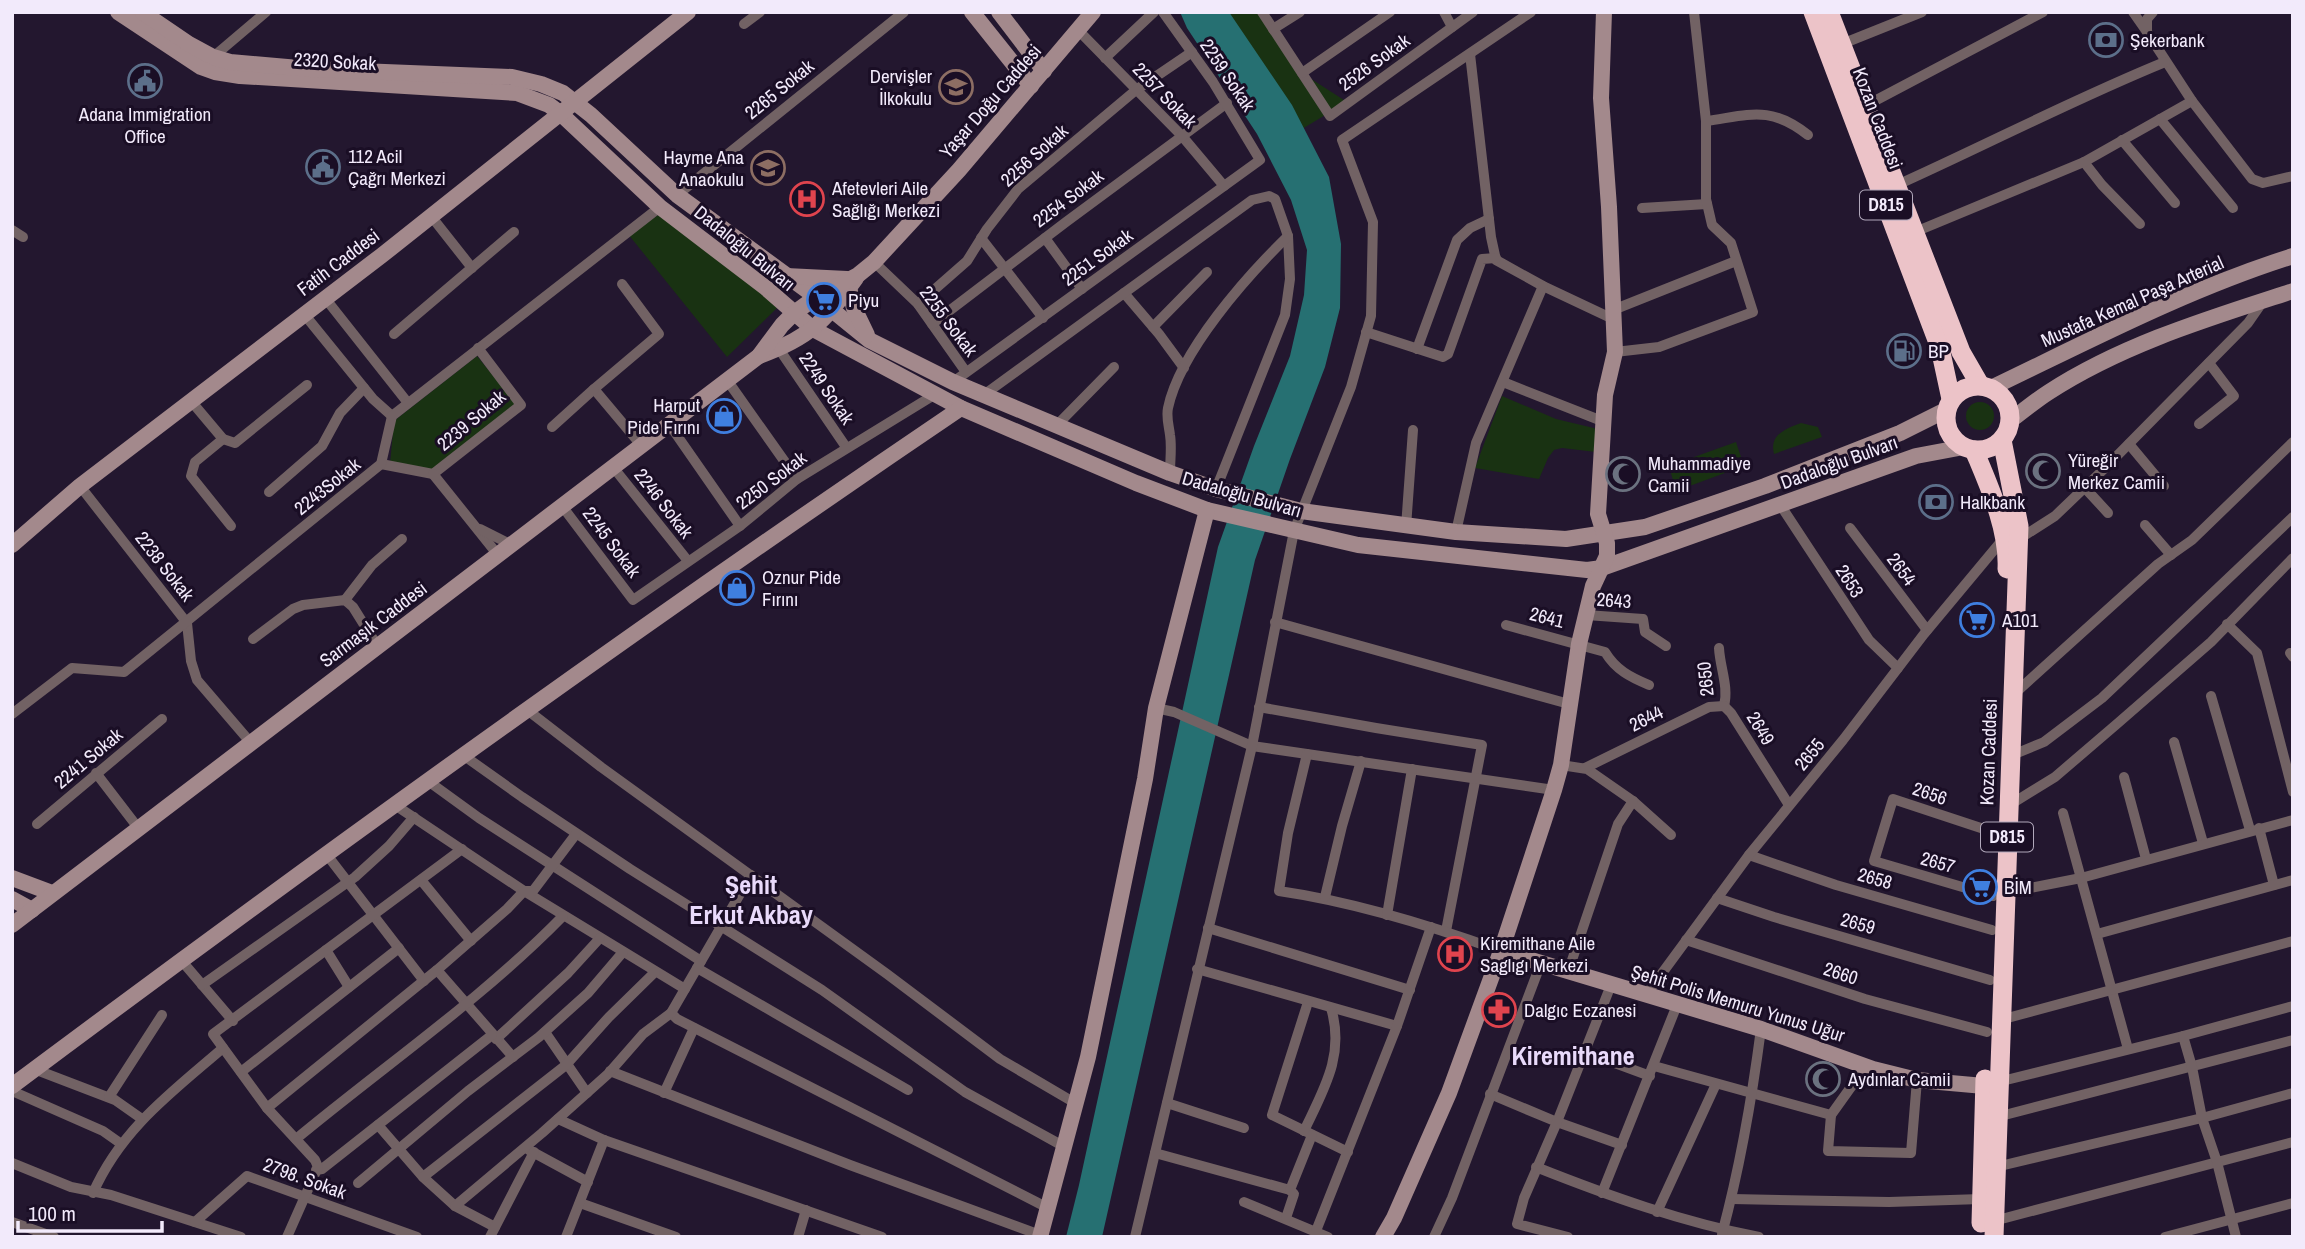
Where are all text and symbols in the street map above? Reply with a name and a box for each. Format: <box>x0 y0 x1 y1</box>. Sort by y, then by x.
bank icon: Şekerbank <box>2087 21 2125 59</box>
street label: 2526 Sokak <box>1333 27 1415 97</box>
place label: Şekerbank <box>2130 27 2205 53</box>
street label: 2259 Sokak <box>1194 34 1262 117</box>
street label: Yaşar Doğu Caddesi <box>933 38 1047 164</box>
street label: 2320 Sokak <box>293 46 377 76</box>
street label: 2265 Sokak <box>739 53 819 125</box>
street label: 2257 Sokak <box>1127 56 1203 134</box>
public building icon: Adana Immigration Office <box>126 62 164 100</box>
place label: Dervişler İlkokulu <box>870 63 933 111</box>
street label: Kozan Caddesi <box>1847 64 1909 172</box>
school or university icon: Dervişler İlkokulu <box>937 68 975 106</box>
place label: Adana Immigration Office <box>78 101 211 149</box>
street label: 2256 Sokak <box>995 118 1073 192</box>
place label: 112 Acil Çağrı Merkezi <box>348 143 446 191</box>
place label: Hayme Ana Anaokulu <box>663 144 744 192</box>
public building icon: 112 Acil Çağrı Merkezi <box>304 148 342 186</box>
school or university icon: Hayme Ana Anaokulu <box>749 149 787 187</box>
street label: 2254 Sokak <box>1027 163 1109 233</box>
place label: Afetevleri Aile Sağlığı Merkezi <box>831 175 940 223</box>
hospital icon: Afetevleri Aile Sağlığı Merkezi <box>788 180 826 218</box>
road number: D815 <box>1860 190 1912 220</box>
street label: Dadaloğlu Bulvarı <box>689 199 801 297</box>
street label: Fatih Caddesi <box>291 222 385 302</box>
street label: 2251 Sokak <box>1056 222 1138 292</box>
street label: Mustafa Kemal Paşa Arterial <box>2037 249 2227 353</box>
street label: 2255 Sokak <box>914 280 984 362</box>
supermarket icon: Piyu <box>805 281 843 319</box>
place label: Piyu <box>848 287 879 313</box>
fuel station icon: BP <box>1885 332 1923 370</box>
place label: BP <box>1928 338 1949 364</box>
street label: 2249 Sokak <box>793 347 861 430</box>
street label: 2239 Sokak <box>431 383 511 456</box>
place label: Harput Pide Fırını <box>627 392 701 440</box>
shop icon: Harput Pide Fırını <box>705 397 743 435</box>
street label: Dadaloğlu Bulvarı <box>1777 429 1901 495</box>
street label: 2250 Sokak <box>730 445 812 515</box>
place label: Yüreğir Merkez Camii <box>2068 447 2165 495</box>
place label: Muhammadiye Camii <box>1648 450 1751 498</box>
street label: 2243Sokak <box>289 451 366 521</box>
mosque icon: Yüreğir Merkez Camii <box>2024 452 2062 490</box>
mosque icon: Muhammadiye Camii <box>1604 455 1642 493</box>
street label: 2246 Sokak <box>628 463 700 544</box>
street label: Dadaloğlu Bulvarı <box>1179 465 1305 523</box>
bank icon: Halkbank <box>1917 483 1955 521</box>
place label: Halkbank <box>1960 489 2025 515</box>
street label: 2245 Sokak <box>577 501 647 583</box>
street label: 2238 Sokak <box>129 526 201 607</box>
street label: 2654 <box>1881 547 1923 591</box>
street label: 2653 <box>1830 559 1870 603</box>
place label: Oznur Pide Fırını <box>762 564 841 612</box>
shop icon: Oznur Pide Fırını <box>718 569 756 607</box>
street label: Sarmaşık Caddesi <box>314 575 432 673</box>
street label: 2643 <box>1596 586 1632 614</box>
street label: 2641 <box>1527 600 1567 634</box>
supermarket icon: A101 <box>1958 601 1996 639</box>
place label: A101 <box>2001 607 2039 633</box>
street label: 2650 <box>1690 660 1720 698</box>
street label: Kozan Caddesi <box>1973 698 2003 806</box>
street label: 2644 <box>1625 699 1668 737</box>
street label: 2649 <box>1741 706 1781 750</box>
street label: 2241 Sokak <box>48 721 128 794</box>
street label: 2655 <box>1788 732 1830 776</box>
street label: 2656 <box>1909 775 1951 811</box>
road number: D815 <box>1981 822 2033 852</box>
street label: 2657 <box>1918 845 1959 879</box>
street label: 2658 <box>1855 861 1895 895</box>
district label: Şehit Erkut Akbay <box>689 867 813 932</box>
supermarket icon: BİM <box>1961 868 1999 906</box>
place label: BİM <box>2004 874 2032 900</box>
street label: 2659 <box>1838 906 1878 940</box>
place label: Kiremithane Aile Saglıgı Merkezi <box>1480 930 1595 978</box>
hospital icon: Kiremithane Aile Saglıgı Merkezi <box>1436 935 1474 973</box>
street label: 2660 <box>1821 955 1861 991</box>
street label: Şehit Polis Memuru Yunus Uğur <box>1628 958 1849 1048</box>
pharmacy icon: Dalgıc Eczanesi <box>1480 991 1518 1029</box>
place label: Dalgıc Eczanesi <box>1524 997 1637 1023</box>
district label: Kiremithane <box>1511 1038 1635 1073</box>
mosque icon: Aydınlar Camii <box>1804 1060 1842 1098</box>
place label: Aydınlar Camii <box>1847 1066 1951 1092</box>
street label: 2798. Sokak <box>260 1151 350 1205</box>
scale bar <box>18 1190 161 1234</box>
text: 100 m <box>28 1199 76 1228</box>

